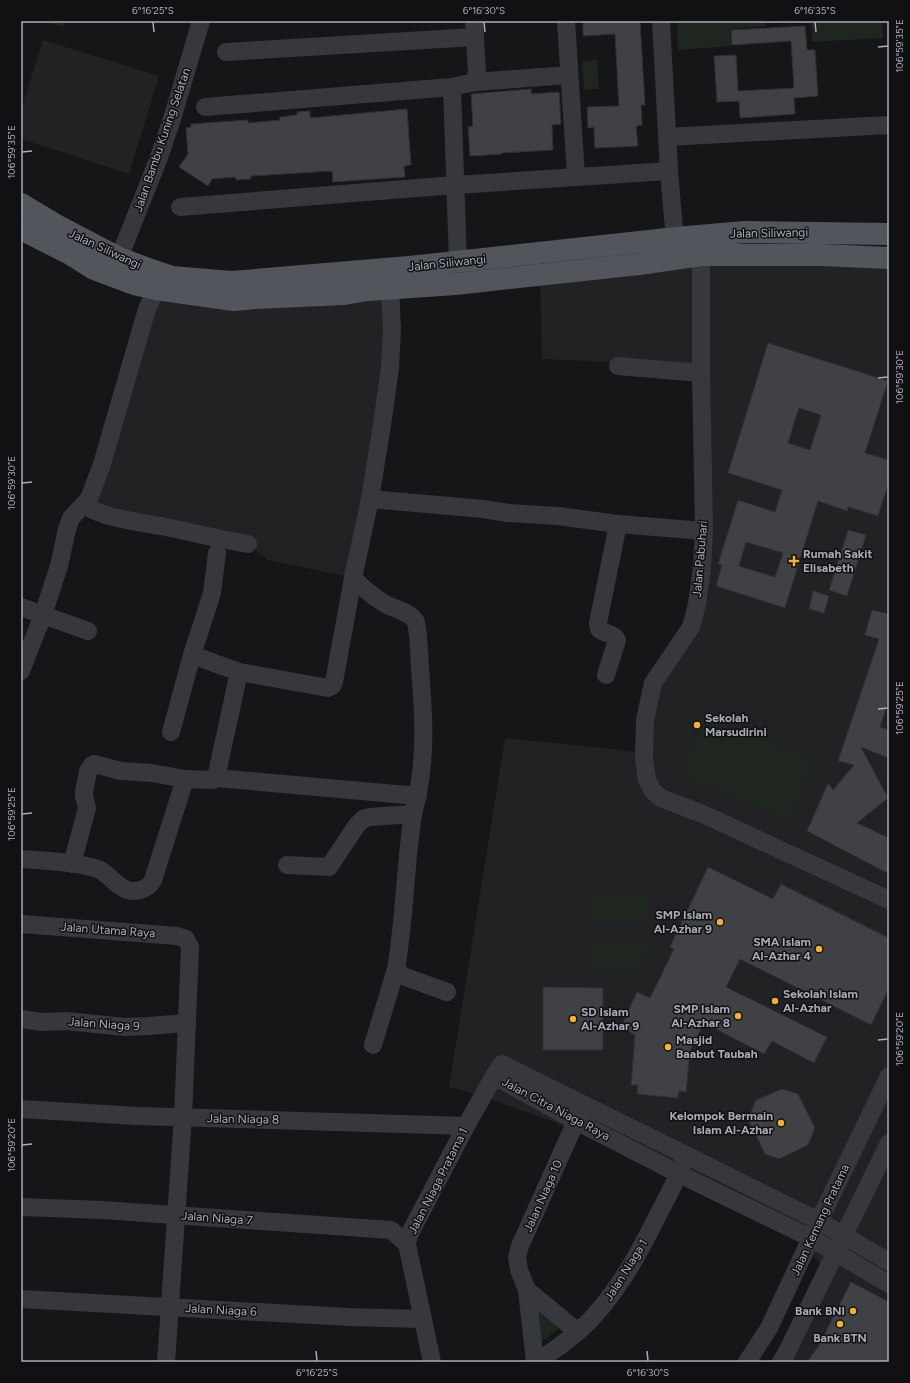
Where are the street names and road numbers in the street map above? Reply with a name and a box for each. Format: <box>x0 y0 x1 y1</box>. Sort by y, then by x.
street label: Jalan Bambu Kuning Selatan <box>131 66 193 214</box>
street label: Jalan Siliwangi <box>730 225 808 241</box>
street label: Jalan Siliwangi <box>67 226 143 272</box>
street label: Jalan Siliwangi <box>407 252 487 274</box>
street label: Jalan Pabuhari <box>690 520 710 598</box>
street label: Jalan Utama Raya <box>60 920 156 940</box>
street label: Jalan Niaga 9 <box>68 1015 141 1034</box>
street label: Jalan Citra Niaga Raya <box>500 1075 612 1143</box>
street label: Jalan Niaga 8 <box>207 1111 279 1127</box>
street label: Jalan Niaga Pratama 1 <box>405 1126 471 1236</box>
street label: Jalan Niaga 10 <box>521 1157 565 1234</box>
street label: Jalan Kemang Pratama <box>788 1162 852 1278</box>
street label: Jalan Niaga 7 <box>181 1209 254 1228</box>
street label: Jalan Niaga 1 <box>602 1237 650 1303</box>
street label: Jalan Niaga 6 <box>185 1301 257 1319</box>

